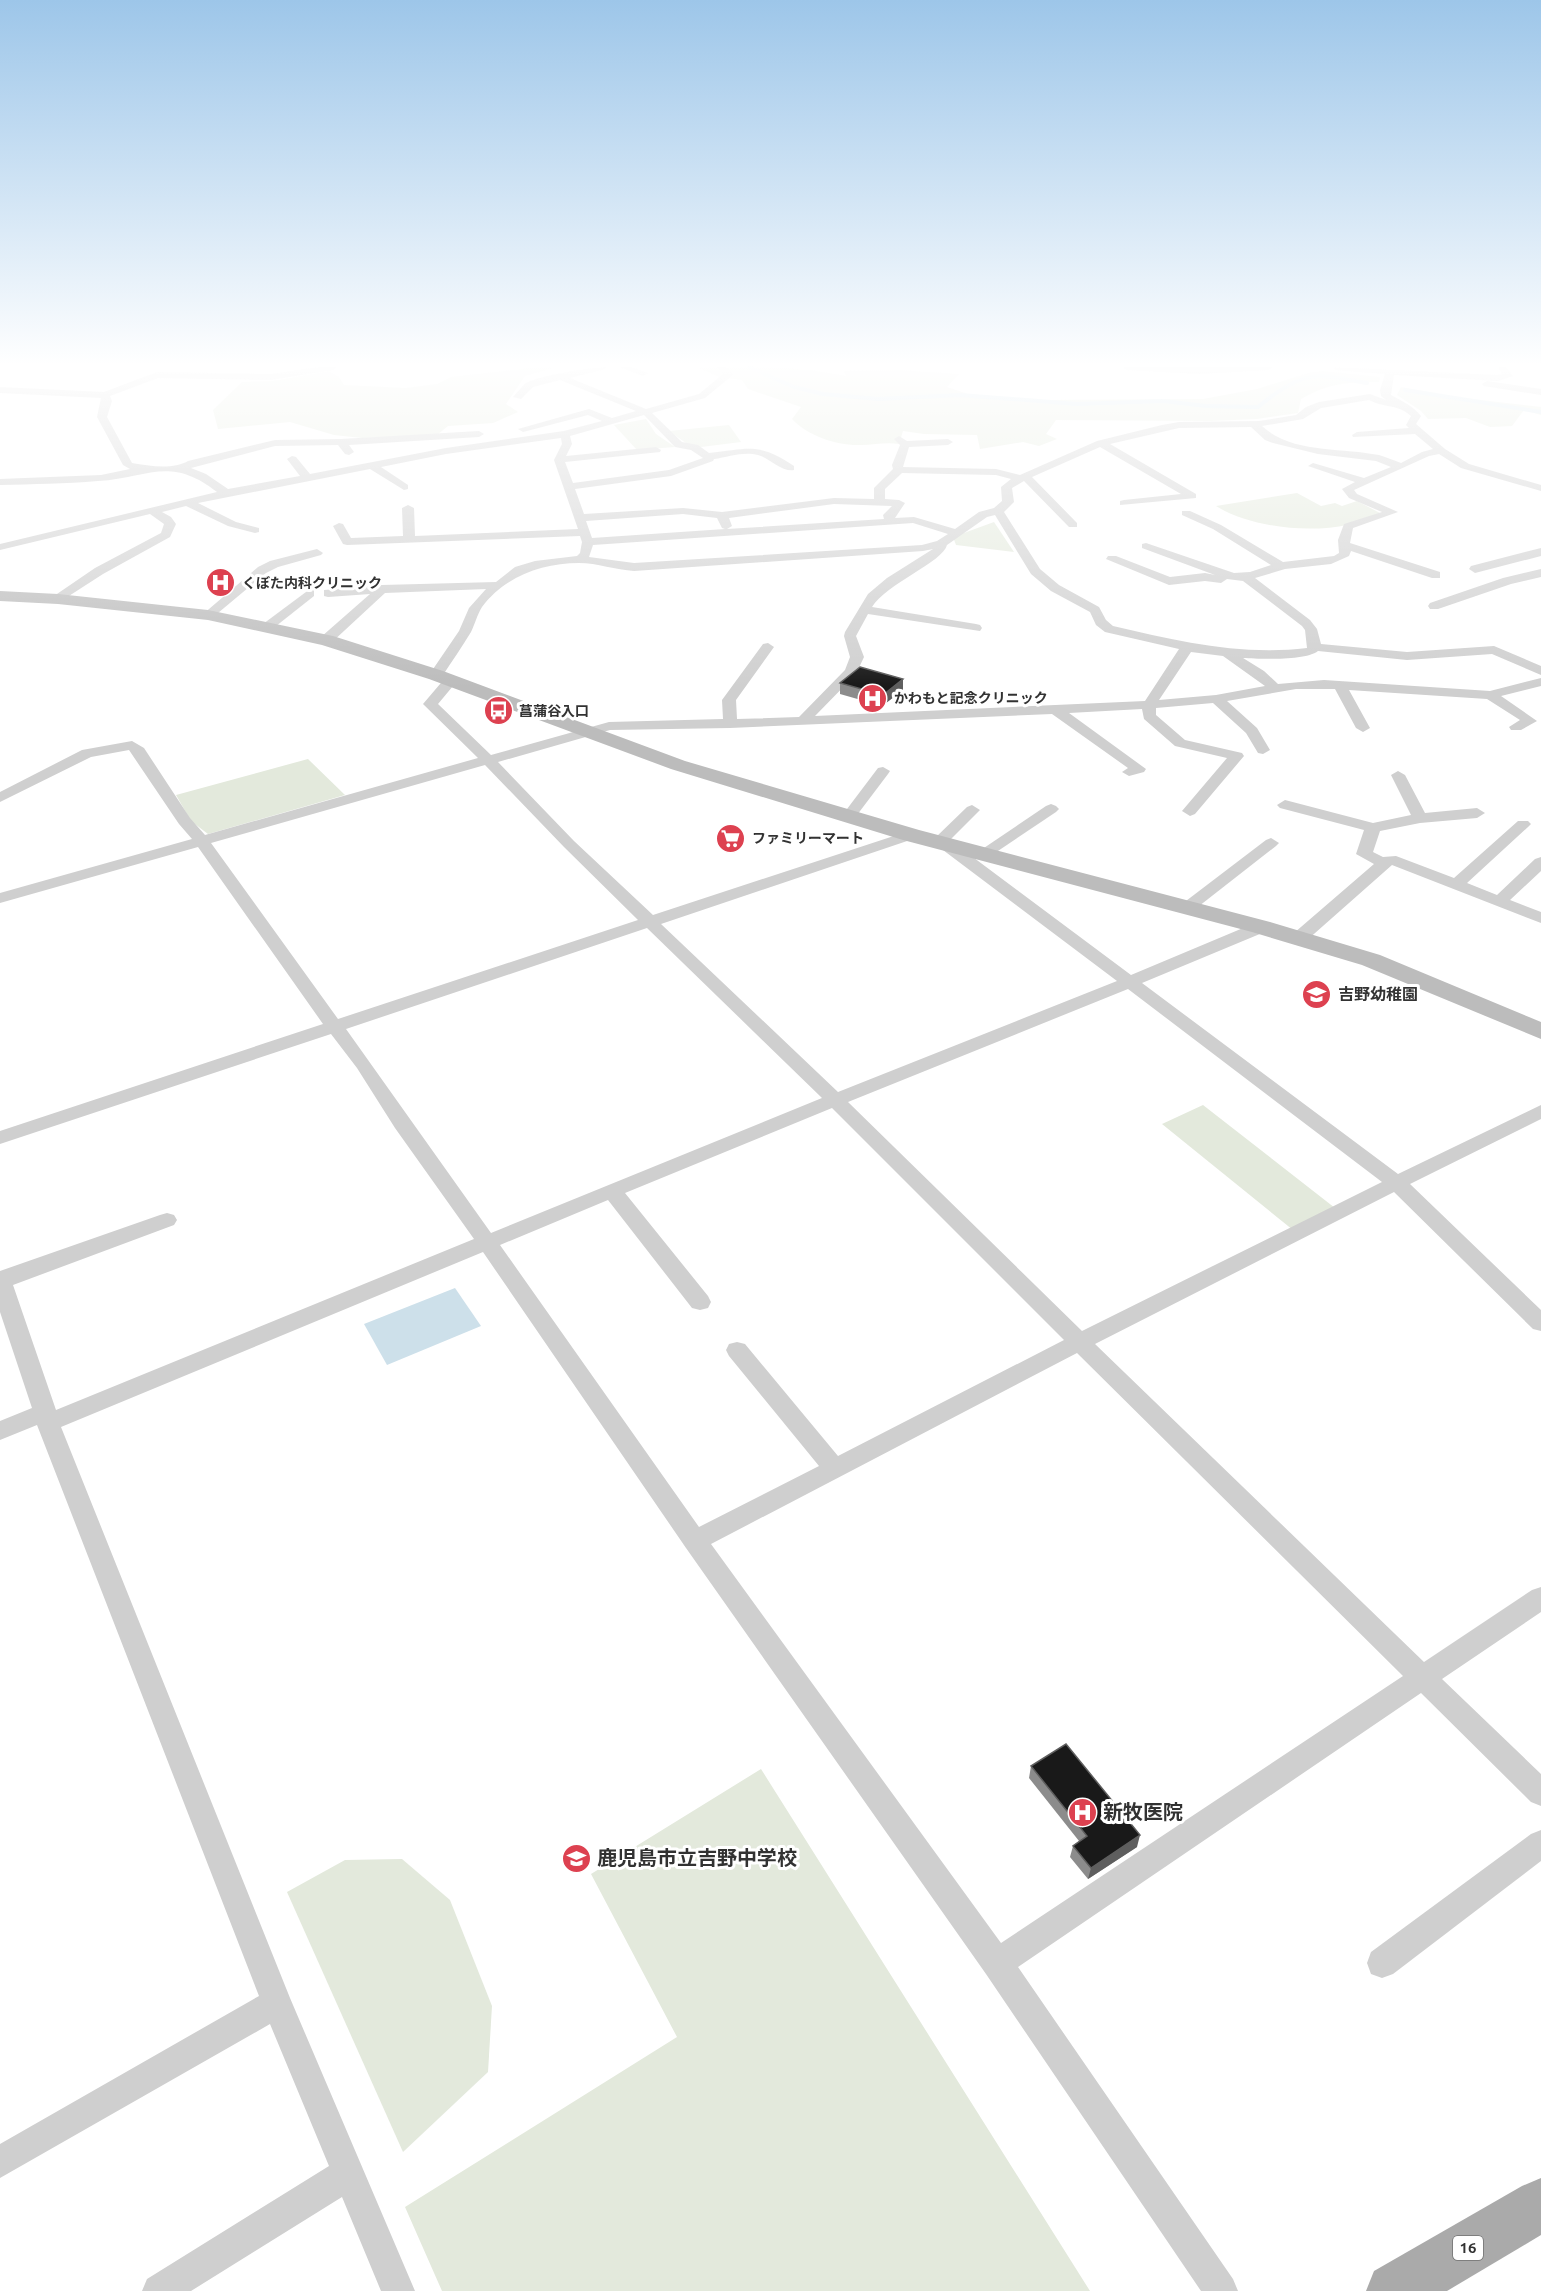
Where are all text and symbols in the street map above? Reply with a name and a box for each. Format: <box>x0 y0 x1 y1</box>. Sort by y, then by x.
hospital icon: くぼた内科クリニック <box>205 567 237 599</box>
place label: くぼた内科クリニック <box>242 575 382 591</box>
hospital icon: かわもと記念クリニック <box>857 682 889 714</box>
place label: かわもと記念クリニック <box>894 690 1048 706</box>
bus stop icon: 菖蒲谷入口 <box>482 695 514 727</box>
place label: 菖蒲谷入口 <box>519 703 589 719</box>
supermarket icon: ファミリーマート <box>715 822 747 854</box>
place label: ファミリーマート <box>752 830 864 846</box>
school or university icon: 吉野幼稚園 <box>1301 978 1333 1010</box>
place label: 吉野幼稚園 <box>1338 985 1418 1003</box>
hospital icon: 新牧医院 <box>1066 1796 1098 1828</box>
place label: 新牧医院 <box>1103 1800 1183 1823</box>
school or university icon: 鹿児島市立吉野中学校 <box>560 1842 592 1874</box>
place label: 鹿児島市立吉野中学校 <box>597 1846 797 1869</box>
road number: 16 <box>1453 2236 1483 2260</box>

